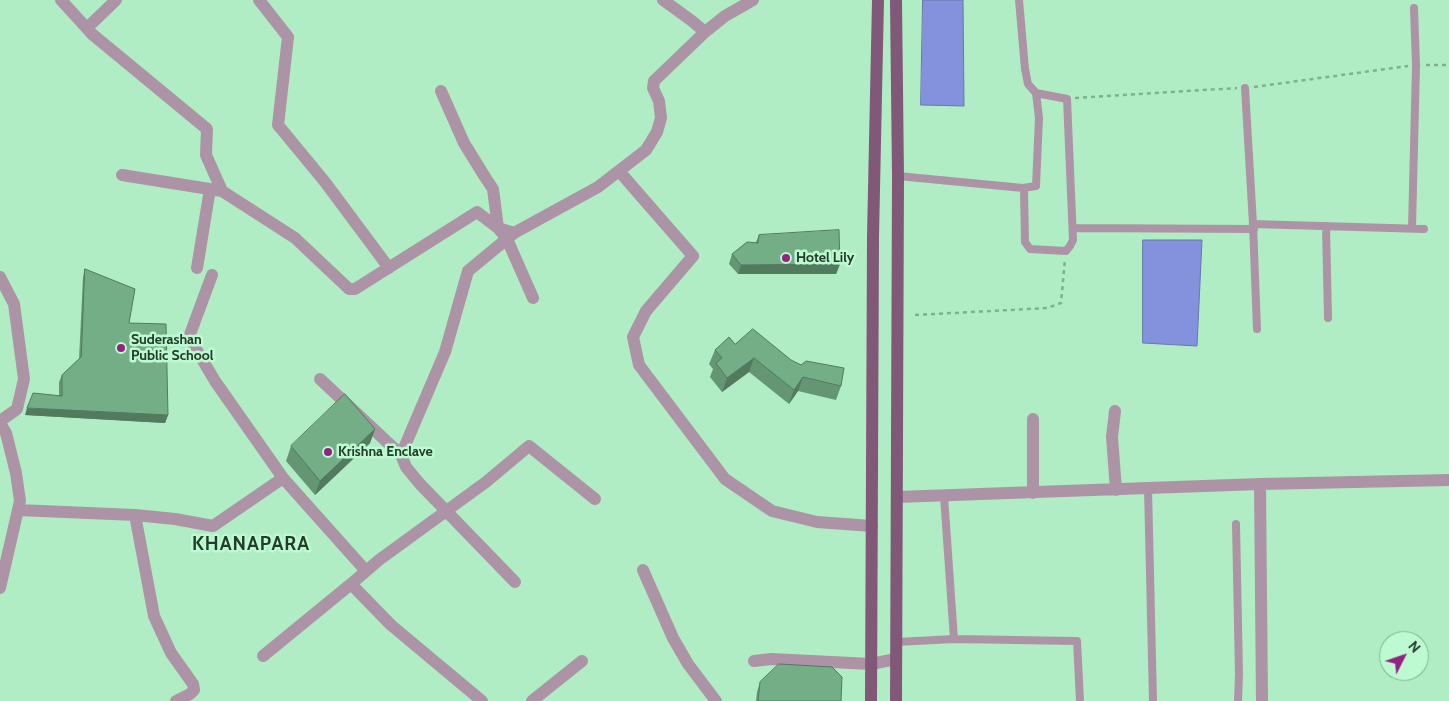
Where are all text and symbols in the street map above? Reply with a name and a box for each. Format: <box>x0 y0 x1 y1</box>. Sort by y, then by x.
place label: Hotel Lily <box>796 250 854 266</box>
marker: Hotel Lily <box>780 252 792 264</box>
place label: Suderashan Public School <box>131 332 213 364</box>
marker: Suderashan Public School <box>115 342 127 354</box>
place label: Krishna Enclave <box>338 444 433 460</box>
marker: Krishna Enclave <box>322 446 334 458</box>
district label: KHANAPARA <box>191 533 311 555</box>
north arrow <box>1379 631 1429 681</box>
text: N <box>1405 637 1425 656</box>

